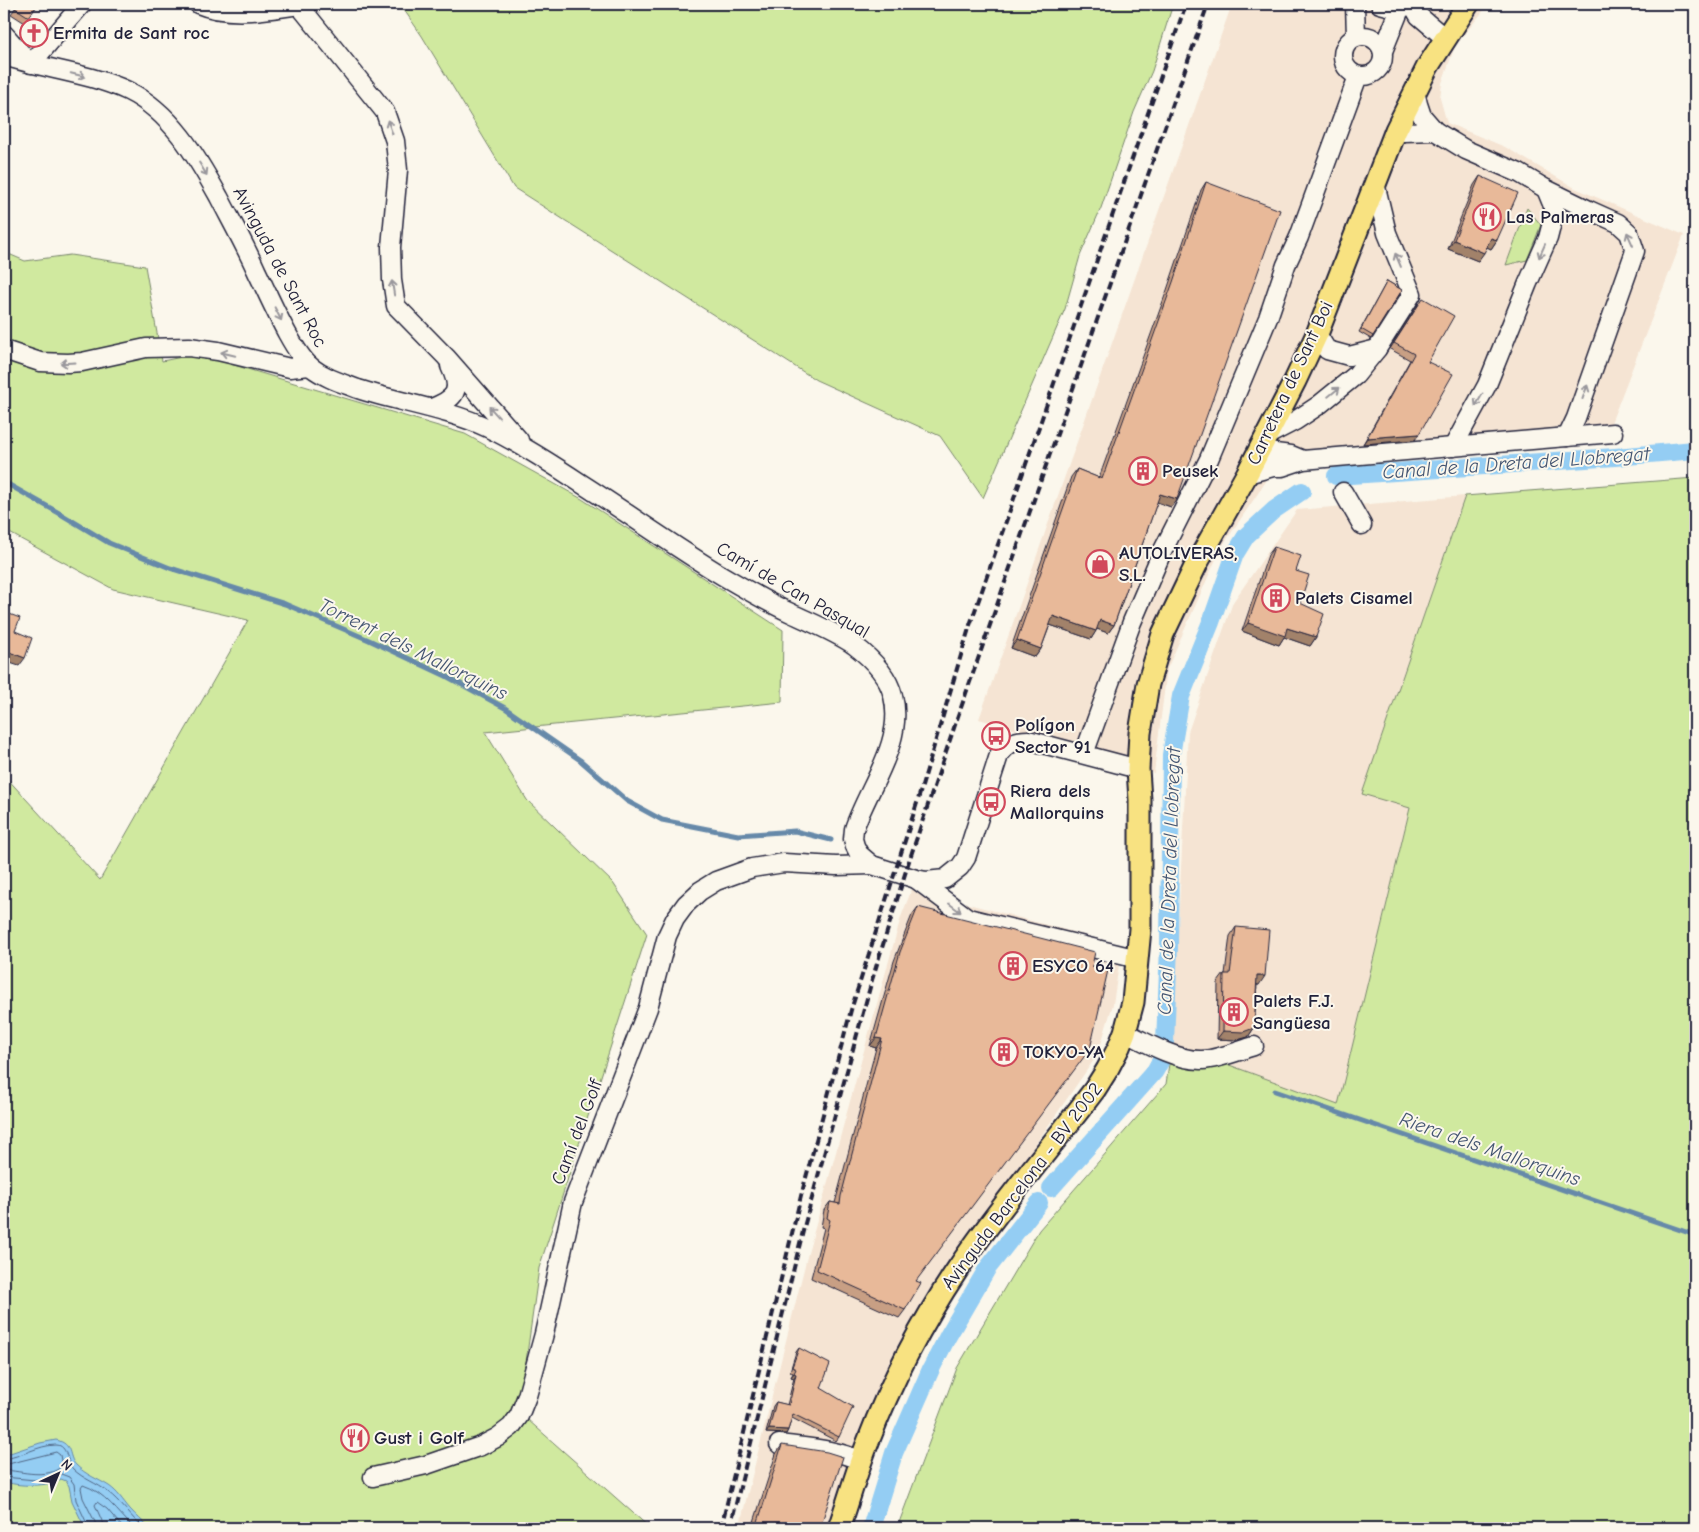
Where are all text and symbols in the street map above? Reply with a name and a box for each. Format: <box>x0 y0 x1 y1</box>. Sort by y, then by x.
church icon: Ermita de Sant roc <box>19 18 49 48</box>
place label: Ermita de Sant roc <box>53 22 209 44</box>
one-way arrow <box>70 71 86 80</box>
one-way arrow <box>385 119 394 135</box>
one-way arrow <box>198 162 208 176</box>
street label: Avinguda de Sant Roc <box>228 183 332 351</box>
restaurant icon: Las Palmeras <box>1472 202 1502 232</box>
place label: Las Palmeras <box>1506 206 1614 228</box>
one-way arrow <box>1624 232 1634 247</box>
one-way arrow <box>1537 243 1547 258</box>
one-way arrow <box>1393 253 1402 268</box>
one-way arrow <box>388 280 398 296</box>
street label: Carretera de Sant Boi <box>1242 298 1338 468</box>
one-way arrow <box>273 306 283 321</box>
one-way arrow <box>220 348 236 358</box>
one-way arrow <box>60 358 76 367</box>
one-way arrow <box>1581 384 1590 400</box>
one-way arrow <box>1328 387 1341 398</box>
one-way arrow <box>1473 393 1483 407</box>
one-way arrow <box>488 405 500 418</box>
water label: Canal de la Dreta del Llobregat <box>1381 442 1652 484</box>
building icon: Peusek <box>1128 456 1158 486</box>
place label: Peusek <box>1162 460 1219 482</box>
street label: Camí de Can Pasqual <box>713 537 873 643</box>
place label: AUTOLIVERAS, S.L. <box>1119 542 1238 586</box>
shop icon: AUTOLIVERAS, S.L. <box>1085 549 1115 579</box>
building icon: Palets Cisamel <box>1261 583 1291 613</box>
place label: Palets Cisamel <box>1295 587 1413 609</box>
water label: Torrent dels Mallorquins <box>315 593 512 705</box>
place label: Polígon Sector 91 <box>1015 714 1091 758</box>
bus stop icon: Polígon Sector 91 <box>981 721 1011 751</box>
water label: Canal de la Dreta del Llobregat <box>1153 745 1185 1015</box>
place label: Riera dels Mallorquins <box>1010 780 1104 824</box>
bus stop icon: Riera dels Mallorquins <box>976 787 1006 817</box>
one-way arrow <box>948 903 961 914</box>
building icon: ESYCO 64 <box>998 951 1028 981</box>
place label: ESYCO 64 <box>1032 955 1114 977</box>
place label: Palets F.J. Sangüesa <box>1253 990 1334 1034</box>
building icon: Palets F.J. Sangüesa <box>1219 997 1249 1027</box>
building icon: TOKYO-YA <box>989 1037 1019 1067</box>
place label: TOKYO-YA <box>1023 1041 1104 1063</box>
street label: Camí del Golf <box>547 1075 608 1188</box>
street label: Avinguda Barcelona - BV 2002 <box>937 1078 1107 1294</box>
water label: Riera dels Mallorquins <box>1397 1107 1584 1191</box>
restaurant icon: Gust i Golf <box>340 1423 370 1453</box>
place label: Gust i Golf <box>374 1427 464 1449</box>
north arrow <box>32 1450 82 1500</box>
text: N <box>57 1456 76 1474</box>

